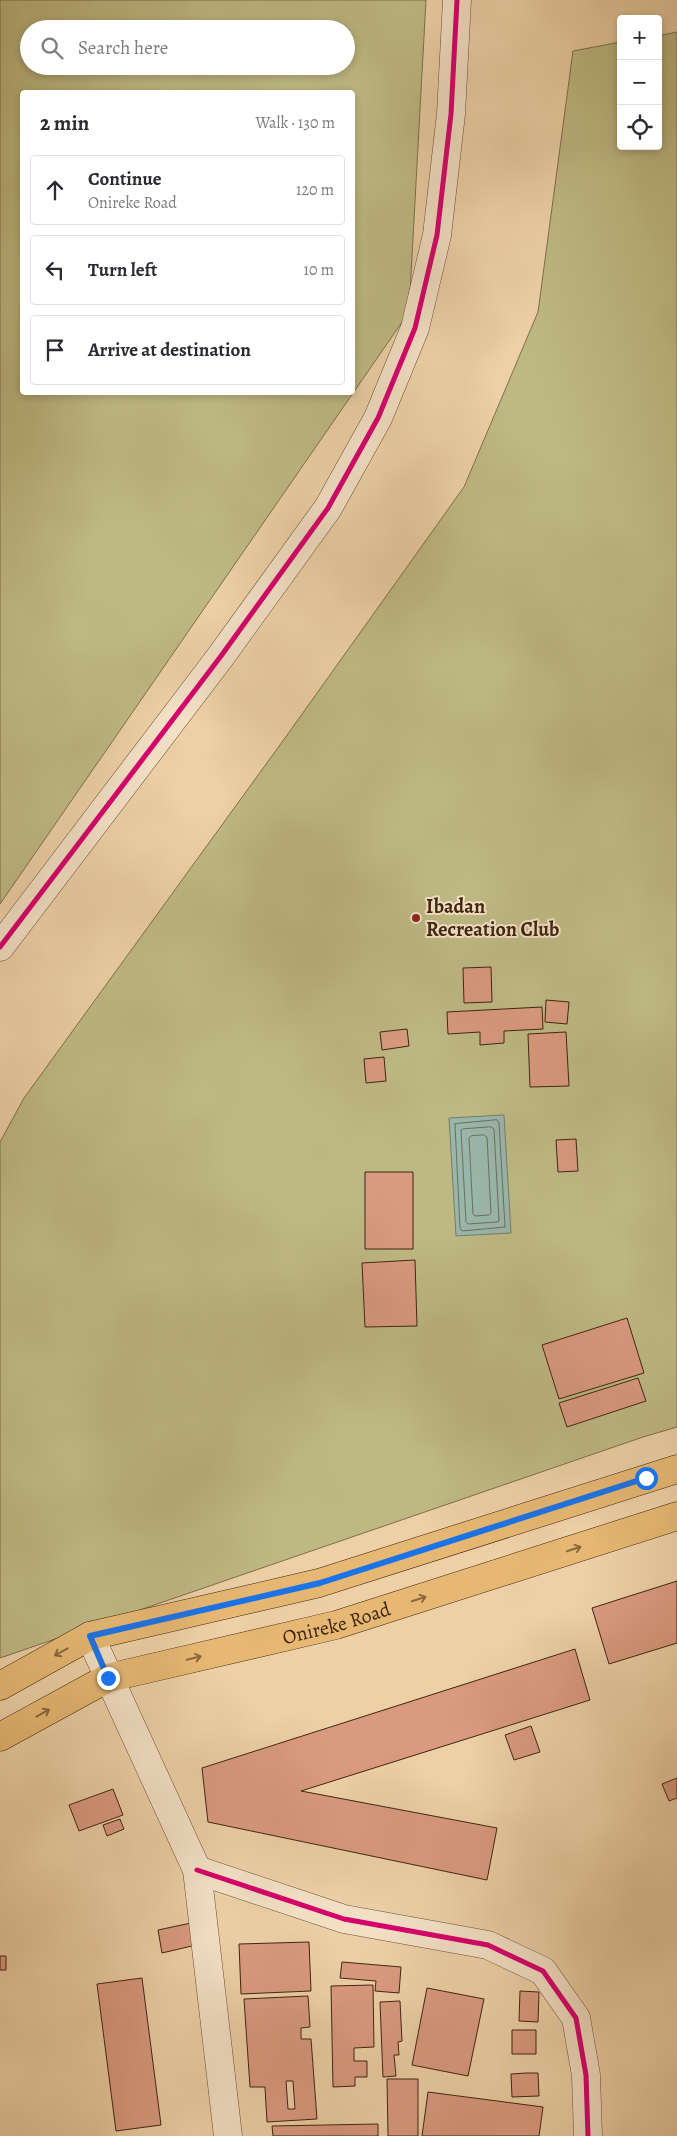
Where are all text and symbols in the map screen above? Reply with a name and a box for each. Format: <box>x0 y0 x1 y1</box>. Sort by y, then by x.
map controls <box>617 15 662 150</box>
button: + <box>617 15 662 60</box>
search box <box>20 20 355 75</box>
icon: search <box>38 34 66 62</box>
text: Search here <box>78 35 168 61</box>
button: − <box>617 60 662 105</box>
button: locate <box>617 105 662 150</box>
text: 2 min <box>40 109 89 137</box>
text: Walk · 130 m <box>255 112 335 134</box>
text: Continue <box>88 166 162 192</box>
icon: ahead <box>41 176 69 204</box>
text: 120 m <box>296 179 334 201</box>
text: Onireke Road <box>88 192 177 214</box>
icon: left <box>41 256 69 284</box>
text: Turn left <box>88 257 157 283</box>
text: 10 m <box>304 259 334 281</box>
icon: arrive <box>41 336 69 364</box>
text: Arrive at destination <box>88 337 251 363</box>
place label: Ibadan Recreation Club <box>426 893 559 943</box>
marker: Ibadan Recreation Club <box>410 912 422 924</box>
route start <box>635 1467 658 1490</box>
one-way arrow <box>565 1544 581 1554</box>
one-way arrow <box>410 1594 426 1603</box>
street label: Onireke Road <box>280 1595 394 1651</box>
one-way arrow <box>54 1647 69 1657</box>
one-way arrow <box>186 1653 202 1662</box>
route end <box>97 1667 120 1690</box>
one-way arrow <box>35 1708 50 1718</box>

